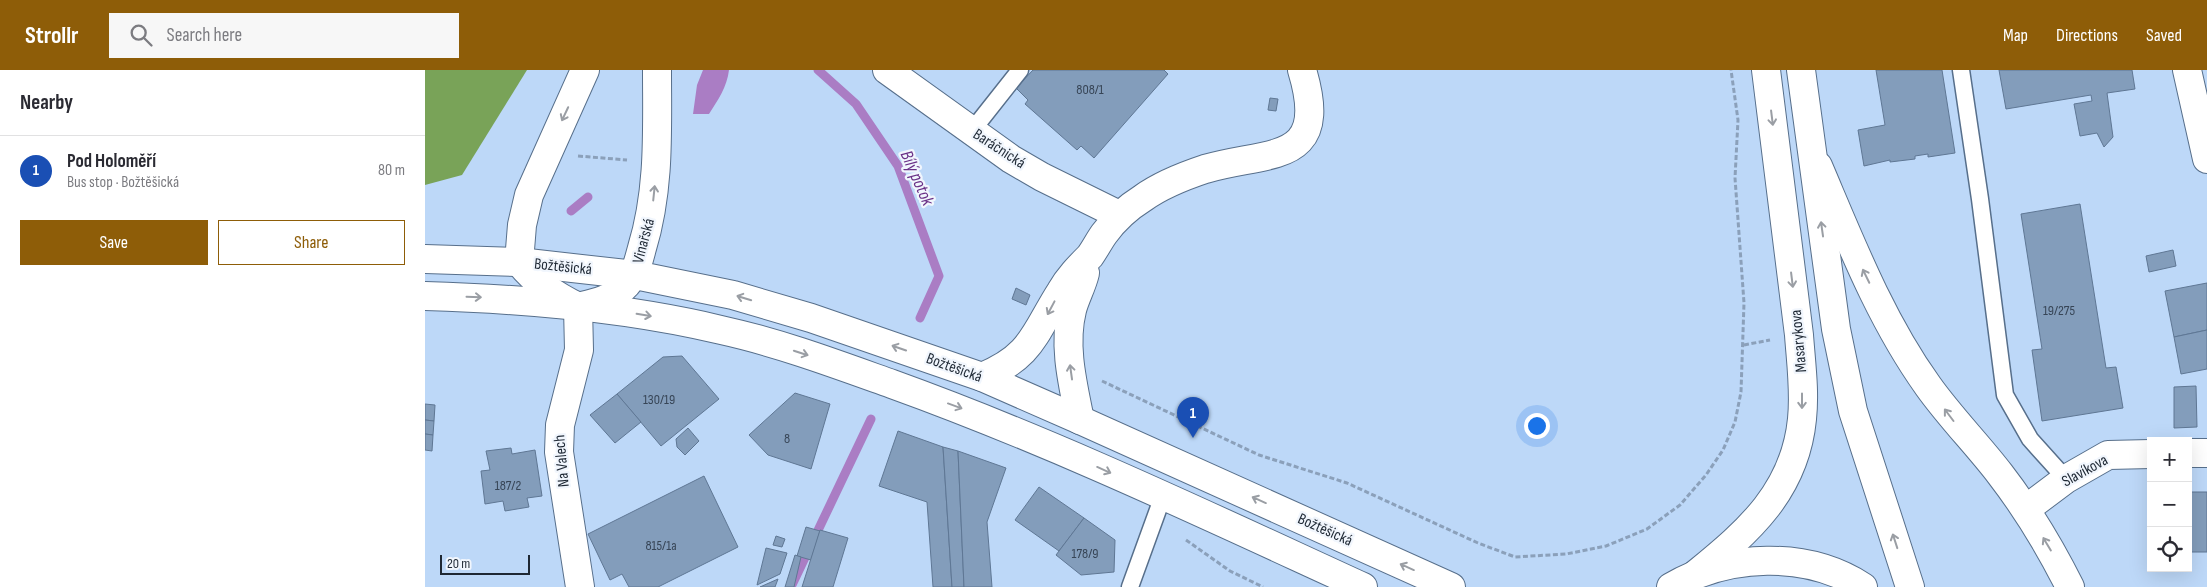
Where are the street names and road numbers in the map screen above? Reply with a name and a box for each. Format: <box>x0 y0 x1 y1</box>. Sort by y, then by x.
street label: Baráčnická <box>969 125 1029 173</box>
street label: Vinařská <box>629 217 659 265</box>
street label: Božtěšická <box>533 255 593 279</box>
street label: Masarykova <box>1787 309 1811 373</box>
street label: Božtěšická <box>924 349 984 387</box>
street label: Na Valech <box>550 434 574 488</box>
street label: Slavíkova <box>2059 451 2111 491</box>
street label: Božtěšická <box>1295 510 1355 550</box>

